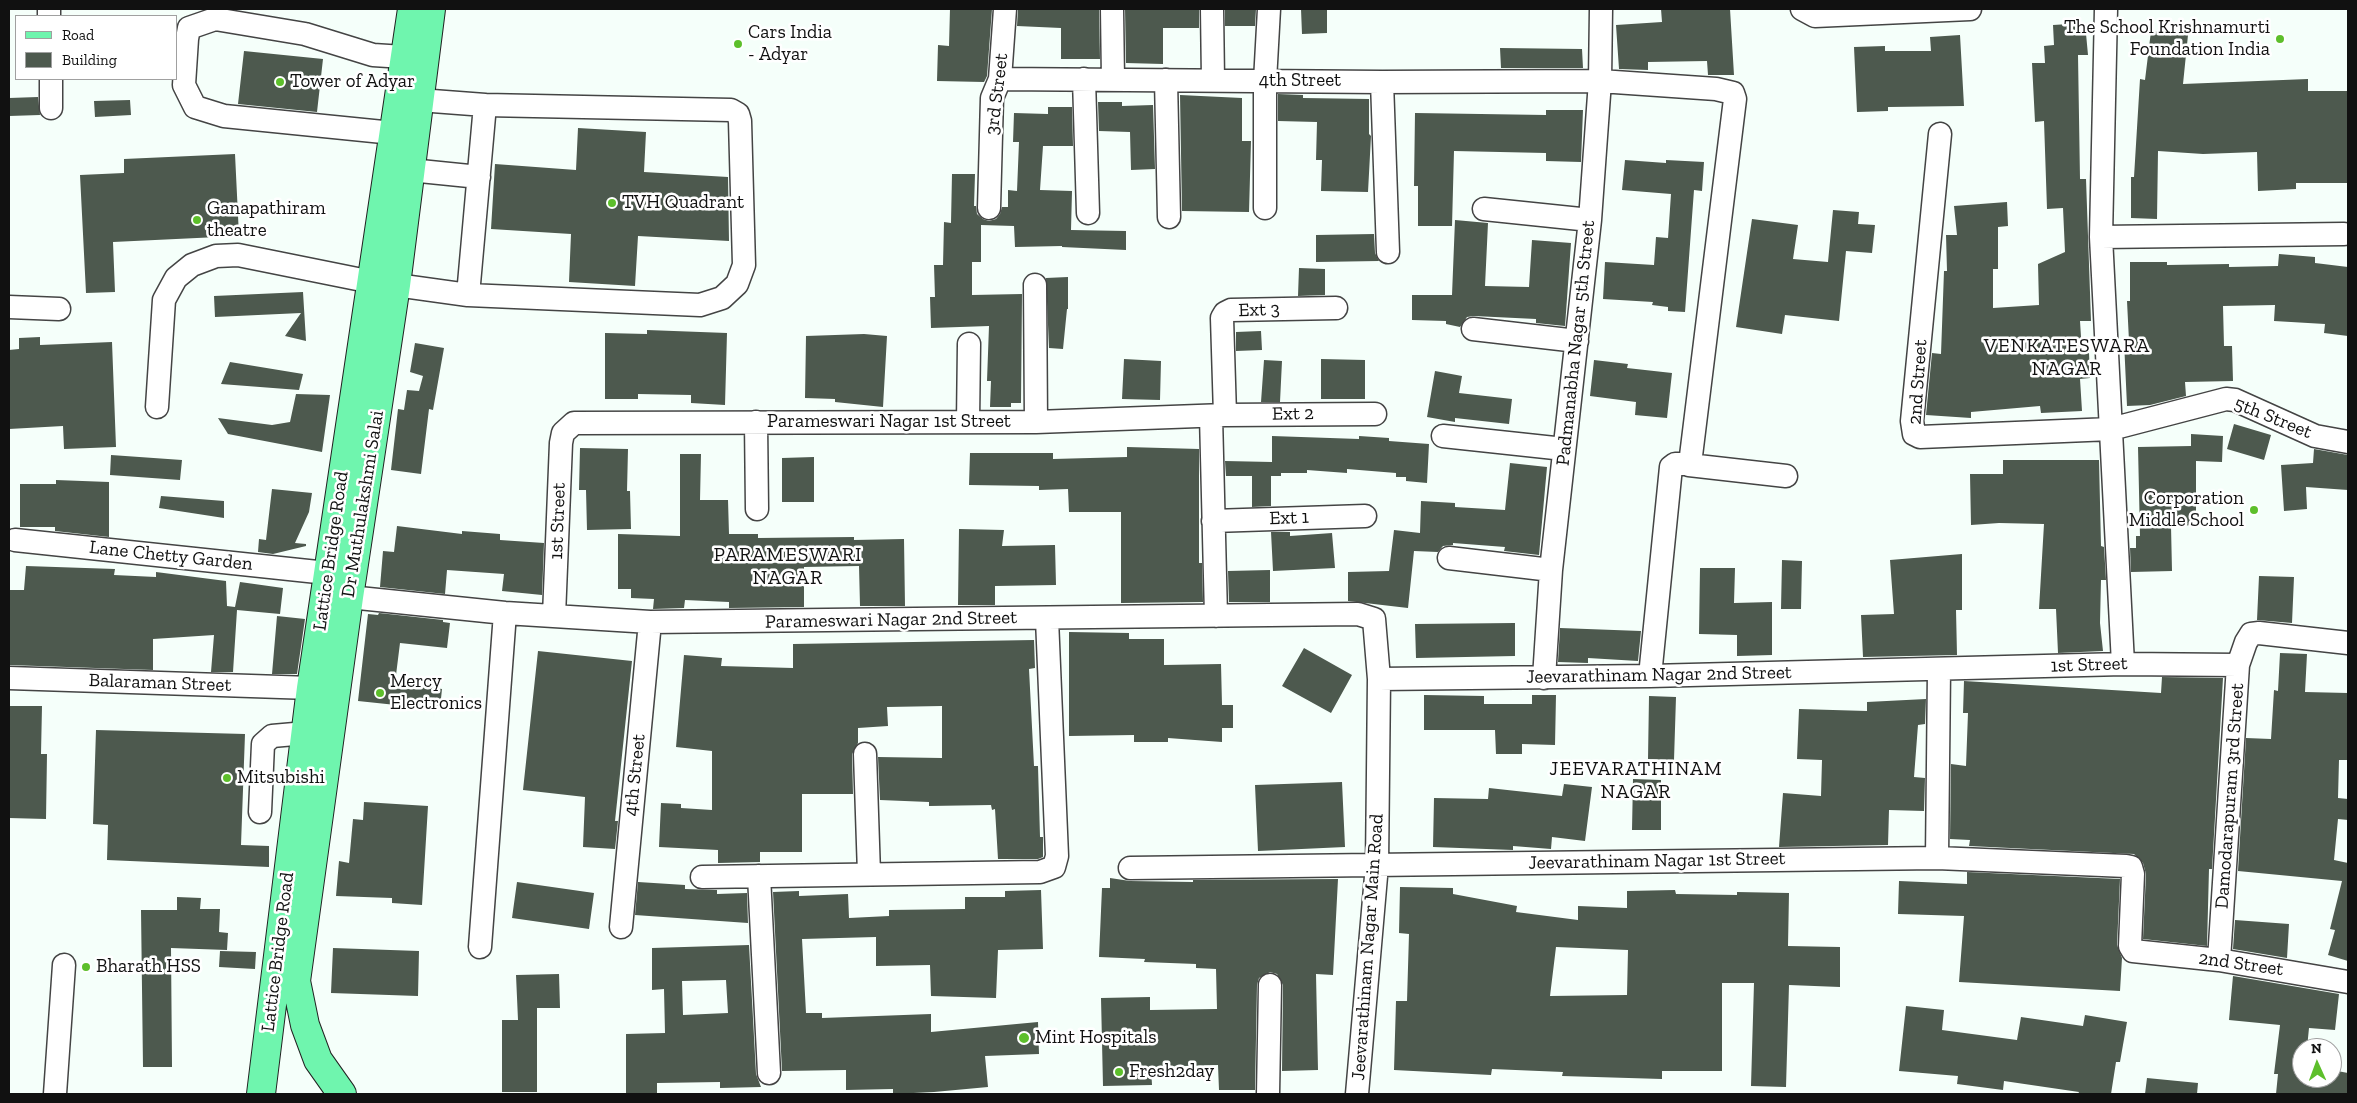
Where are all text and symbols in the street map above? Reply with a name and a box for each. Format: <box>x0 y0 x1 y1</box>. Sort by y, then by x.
legend <box>15 15 178 80</box>
place label: The School Krishnamurti Foundation India <box>2064 17 2270 61</box>
place label: Cars India - Adyar <box>748 22 832 66</box>
text: Road <box>62 26 94 44</box>
marker: The School Krishnamurti Foundation India <box>2274 33 2286 45</box>
marker: Cars India - Adyar <box>732 38 744 50</box>
text: Building <box>62 51 117 69</box>
street label: 3rd Street <box>981 52 1013 136</box>
street label: 4th Street <box>1259 70 1341 92</box>
place label: Tower of Adyar <box>290 71 415 93</box>
marker: Tower of Adyar <box>274 76 286 88</box>
place label: TVH Quadrant <box>622 192 744 214</box>
marker: TVH Quadrant <box>606 197 618 209</box>
place label: Ganapathiram theatre <box>207 198 326 242</box>
marker: Ganapathiram theatre <box>191 214 203 226</box>
street label: Padmanabha Nagar 5th Street <box>1552 219 1600 467</box>
street label: Ext 3 <box>1238 298 1280 322</box>
district label: VENKATESWARA NAGAR <box>1982 334 2152 381</box>
street label: 2nd Street <box>1904 339 1932 425</box>
street label: 5th Street <box>2231 392 2315 444</box>
street label: Ext 2 <box>1272 402 1314 426</box>
street label: Dr Muthulakshmi Salai <box>337 409 389 599</box>
street label: Parameswari Nagar 1st Street <box>767 411 1011 433</box>
street label: Lattice Bridge Road <box>309 470 353 632</box>
street label: 1st Street <box>545 482 571 560</box>
place label: Corporation Middle School <box>2129 488 2244 532</box>
marker: Corporation Middle School <box>2248 504 2260 516</box>
street label: Ext 1 <box>1269 506 1309 530</box>
street label: Lane Chetty Garden <box>88 536 254 576</box>
district label: PARAMESWARI NAGAR <box>712 543 864 590</box>
street label: Parameswari Nagar 2nd Street <box>765 606 1017 634</box>
street label: 1st Street <box>2050 652 2128 678</box>
street label: Jeevarathinam Nagar 2nd Street <box>1526 661 1792 689</box>
street label: Balaraman Street <box>88 669 232 697</box>
place label: Mercy Electronics <box>390 671 482 715</box>
street label: Damodarapuram 3rd Street <box>2211 682 2249 910</box>
marker: Mercy Electronics <box>374 687 386 699</box>
street label: 4th Street <box>619 733 651 817</box>
district label: JEEVARATHINAM NAGAR <box>1548 757 1724 804</box>
place label: Mitsubishi <box>237 767 325 789</box>
marker: Mitsubishi <box>221 772 233 784</box>
street label: Jeevarathinam Nagar Main Road <box>1347 813 1389 1081</box>
street label: Jeevarathinam Nagar 1st Street <box>1528 847 1786 875</box>
street label: Lattice Bridge Road <box>257 871 299 1033</box>
street label: 2nd Street <box>2197 947 2285 981</box>
place label: Bharath HSS <box>96 956 201 978</box>
marker: Bharath HSS <box>80 961 92 973</box>
place label: Mint Hospitals <box>1035 1027 1157 1049</box>
marker: Mint Hospitals <box>1017 1031 1031 1045</box>
north arrow <box>2292 1038 2342 1088</box>
text: N <box>2311 1040 2322 1057</box>
place label: Fresh2day <box>1129 1061 1214 1083</box>
marker: Fresh2day <box>1113 1066 1125 1078</box>

